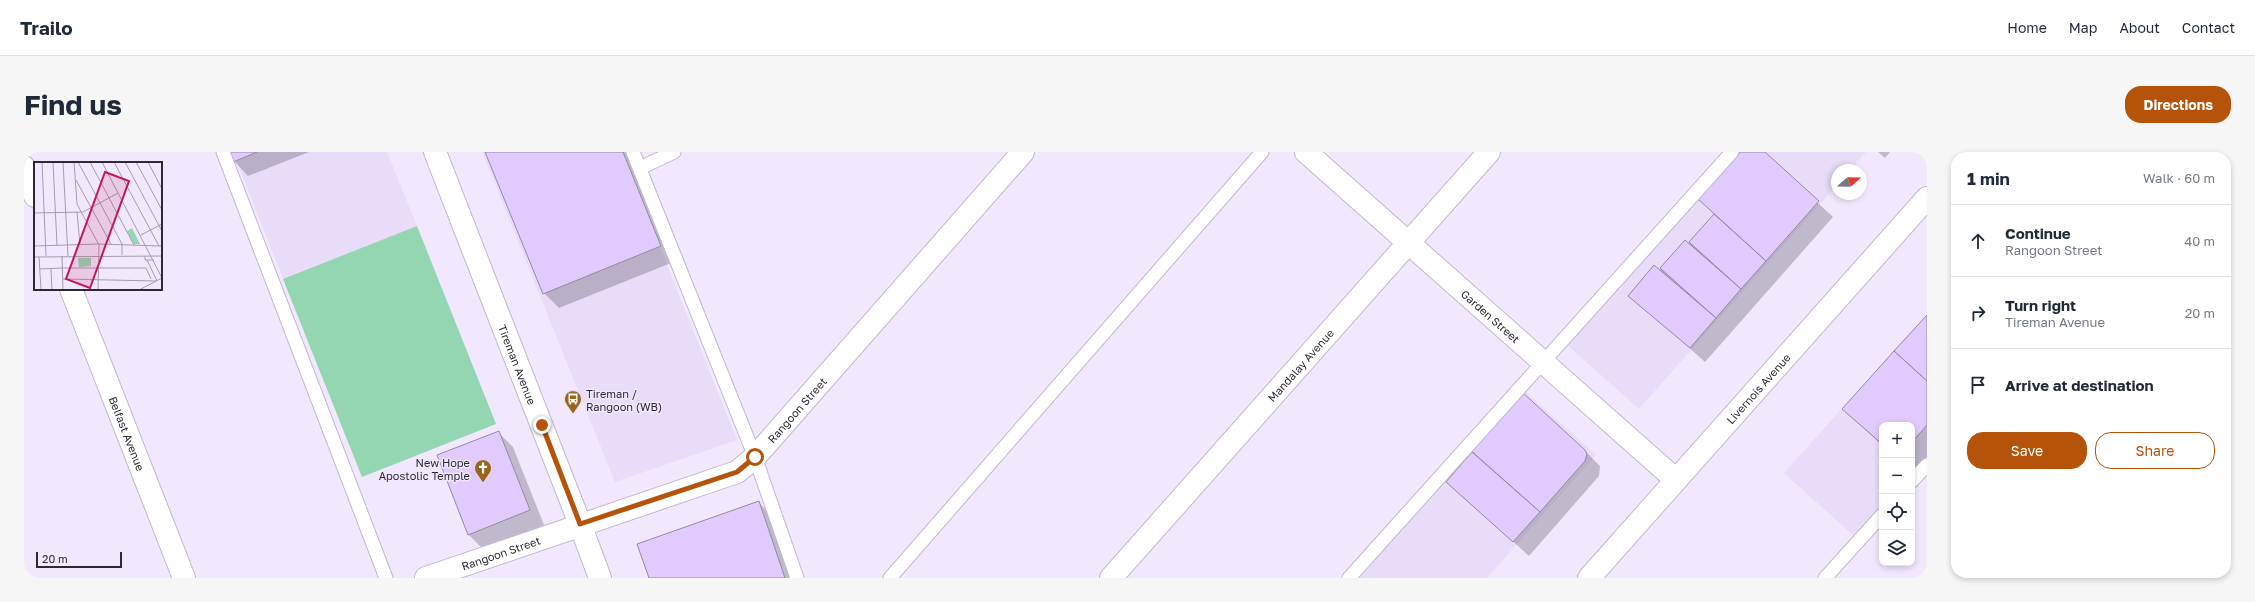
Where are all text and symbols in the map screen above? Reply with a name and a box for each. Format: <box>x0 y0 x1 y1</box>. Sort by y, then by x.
text: Trailo <box>20 16 73 39</box>
text: Home <box>2007 19 2047 36</box>
text: Map <box>2069 19 2097 36</box>
text: About <box>2119 19 2160 36</box>
text: Contact <box>2182 19 2235 36</box>
button: Directions <box>2125 86 2231 123</box>
text: Find us <box>24 88 122 121</box>
inset map <box>34 162 162 290</box>
north arrow <box>1831 164 1867 200</box>
text: 1 min <box>1967 168 2010 189</box>
text: Walk · 60 m <box>2143 170 2215 186</box>
text: Continue <box>2005 224 2071 242</box>
icon: ahead <box>1967 230 1989 252</box>
text: 40 m <box>2184 233 2215 249</box>
text: Rangoon Street <box>2005 242 2102 258</box>
street label: Garden Street <box>1459 287 1523 345</box>
text: Turn right <box>2005 296 2076 314</box>
icon: right <box>1967 302 1989 324</box>
text: 20 m <box>2185 305 2215 321</box>
text: Tireman Avenue <box>2005 314 2105 330</box>
street label: Tireman Avenue <box>496 323 539 406</box>
street label: Mandalay Avenue <box>1265 326 1336 404</box>
street label: Livernois Avenue <box>1723 350 1792 426</box>
street label: Rangoon Street <box>764 374 829 445</box>
icon: arrive <box>1967 374 1989 396</box>
text: Arrive at destination <box>2005 376 2154 394</box>
place label: Tireman / Rangoon (WB) <box>586 387 662 413</box>
bus stop icon: Tireman / Rangoon (WB) <box>563 389 583 414</box>
street label: Belfast Avenue <box>107 394 148 472</box>
route end <box>533 416 551 434</box>
map controls <box>1879 422 1915 566</box>
button: + <box>1879 422 1915 458</box>
button: Save <box>1967 432 2087 469</box>
button: Share <box>2095 432 2215 469</box>
route start <box>746 448 764 466</box>
place label: New Hope Apostolic Temple <box>379 456 470 482</box>
church icon: New Hope Apostolic Temple <box>473 458 493 483</box>
button: − <box>1879 458 1915 494</box>
button: locate <box>1879 494 1915 530</box>
button: layers <box>1879 530 1915 566</box>
street label: Rangoon Street <box>460 533 542 572</box>
scale bar <box>36 550 122 569</box>
text: 20 m <box>42 552 68 565</box>

